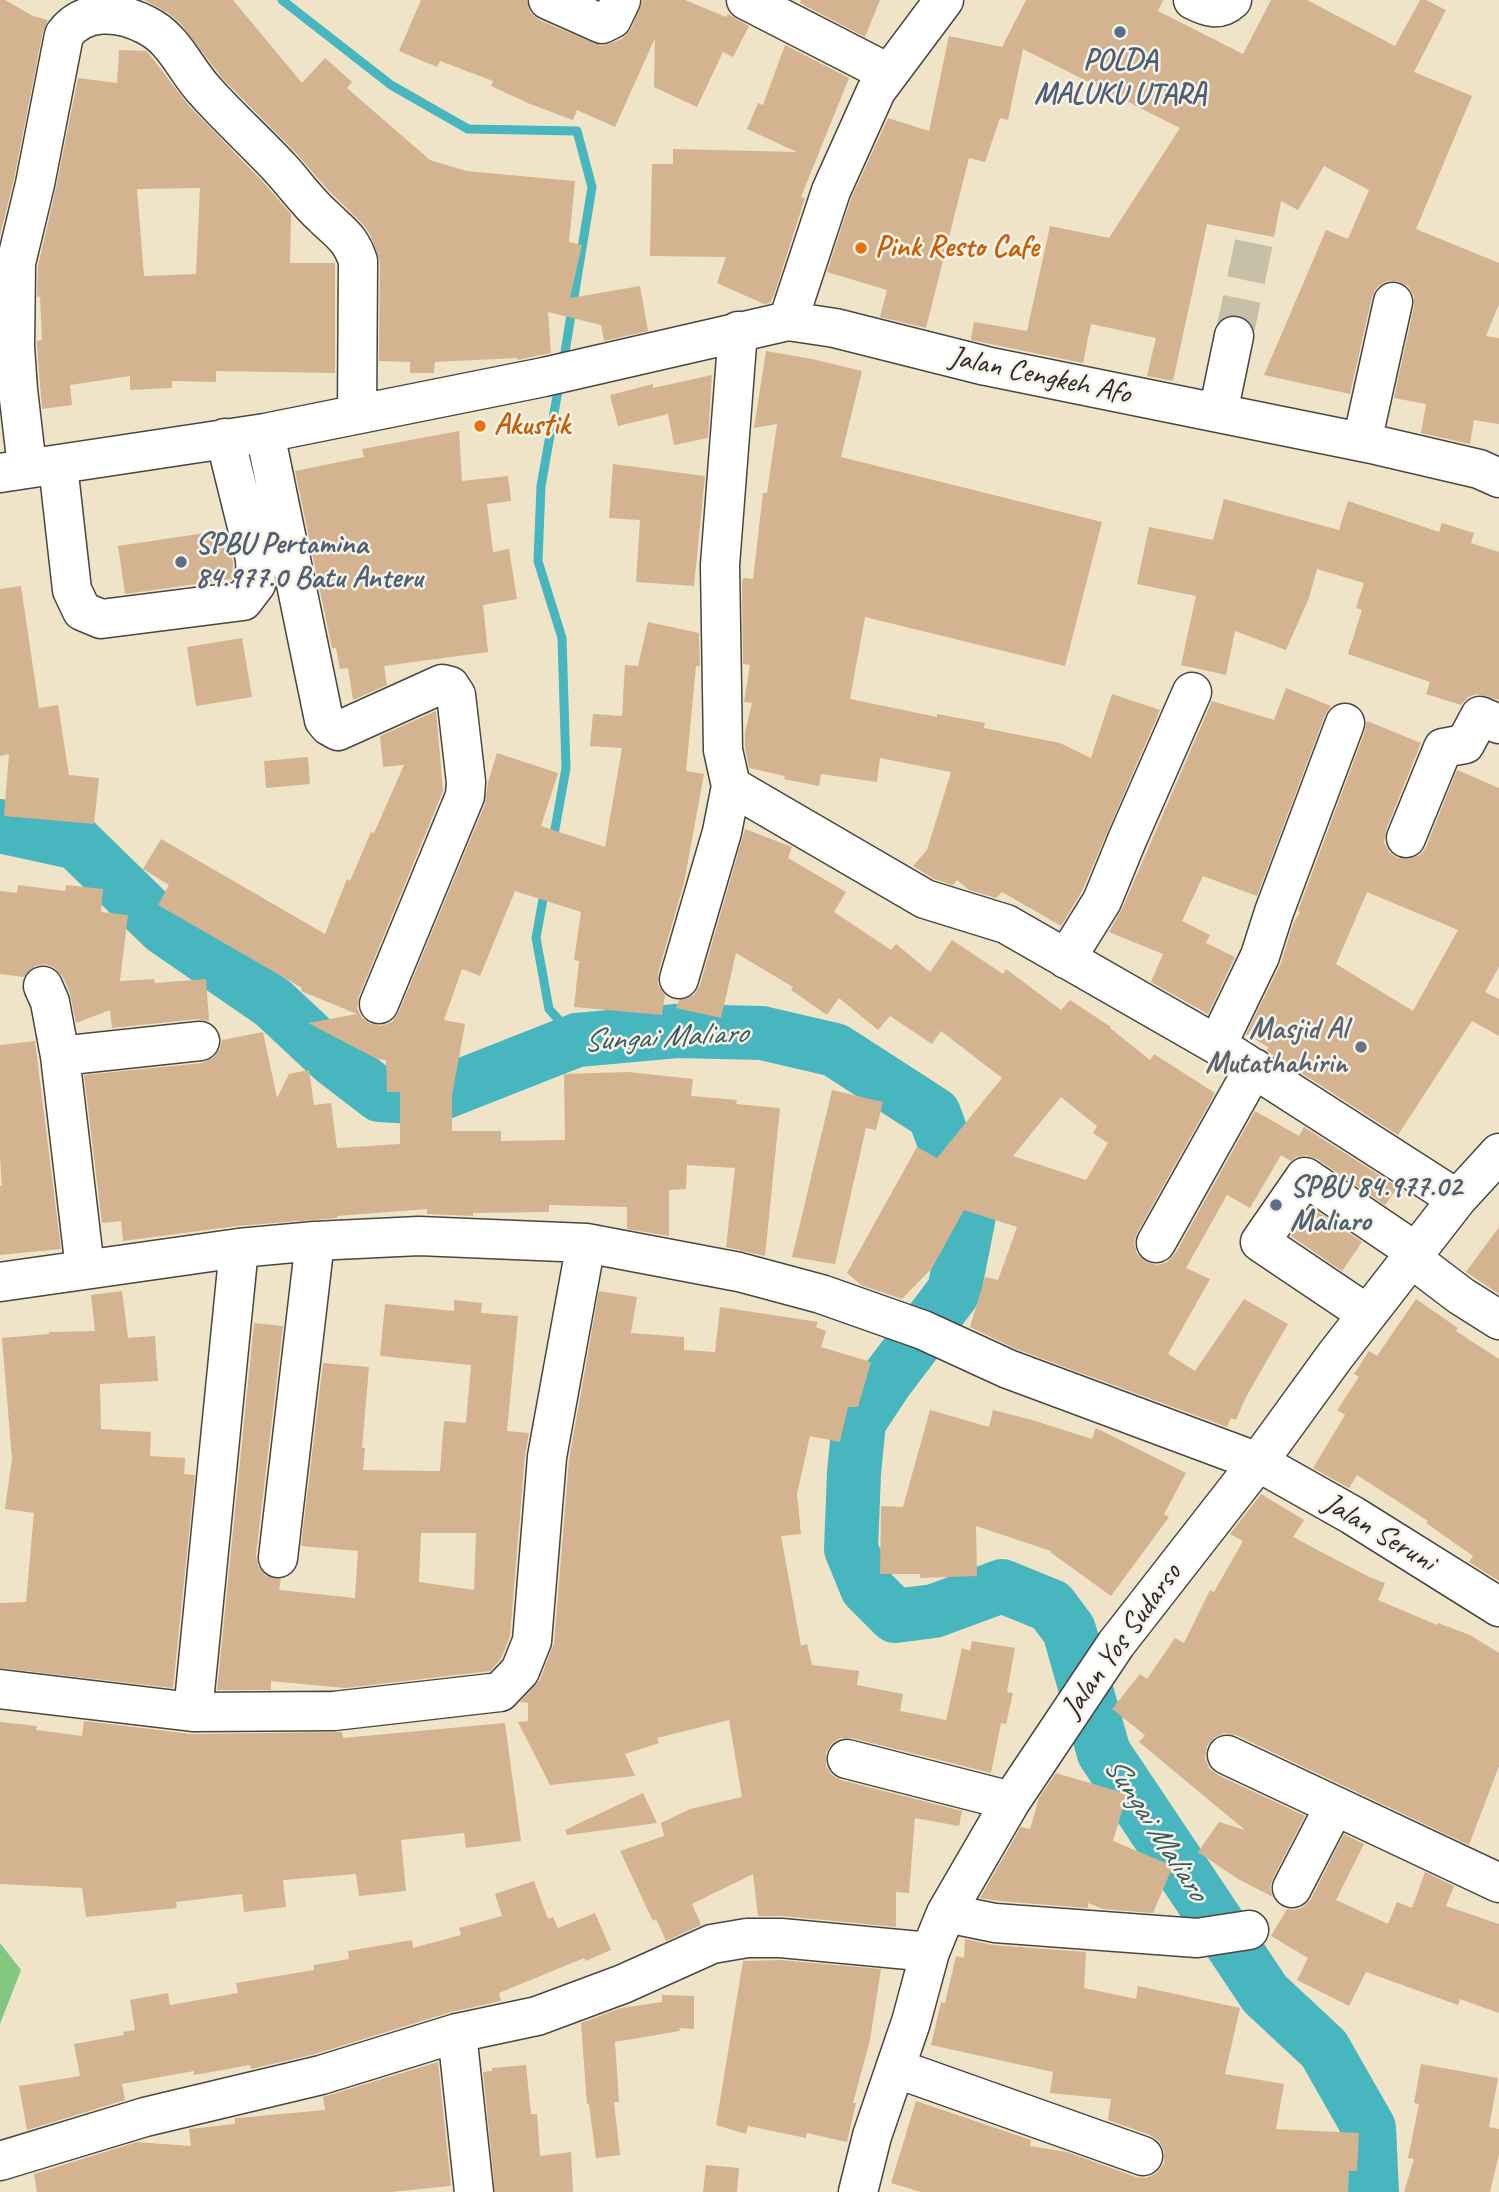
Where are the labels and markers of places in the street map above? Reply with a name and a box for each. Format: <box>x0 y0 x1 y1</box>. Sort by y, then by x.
marker: POLDA MALUKU UTARA <box>1112 24 1128 40</box>
place label: POLDA MALUKU UTARA <box>1034 43 1206 113</box>
place label: Pink Resto Cafe <box>875 230 1039 266</box>
marker: Pink Resto Cafe <box>853 240 869 256</box>
place label: Akustik <box>494 408 569 444</box>
marker: Akustik <box>472 418 488 434</box>
place label: SPBU Pertamina 84.977.0 Batu Anteru <box>195 527 423 598</box>
marker: SPBU Pertamina 84.977.0 Batu Anteru <box>173 554 189 570</box>
place label: Masjid Al Mutathahirin <box>1205 1012 1347 1082</box>
marker: Masjid Al Mutathahirin <box>1353 1039 1369 1055</box>
place label: SPBU 84.977.02 Maliaro <box>1290 1170 1462 1240</box>
marker: SPBU 84.977.02 Maliaro <box>1268 1197 1284 1213</box>

